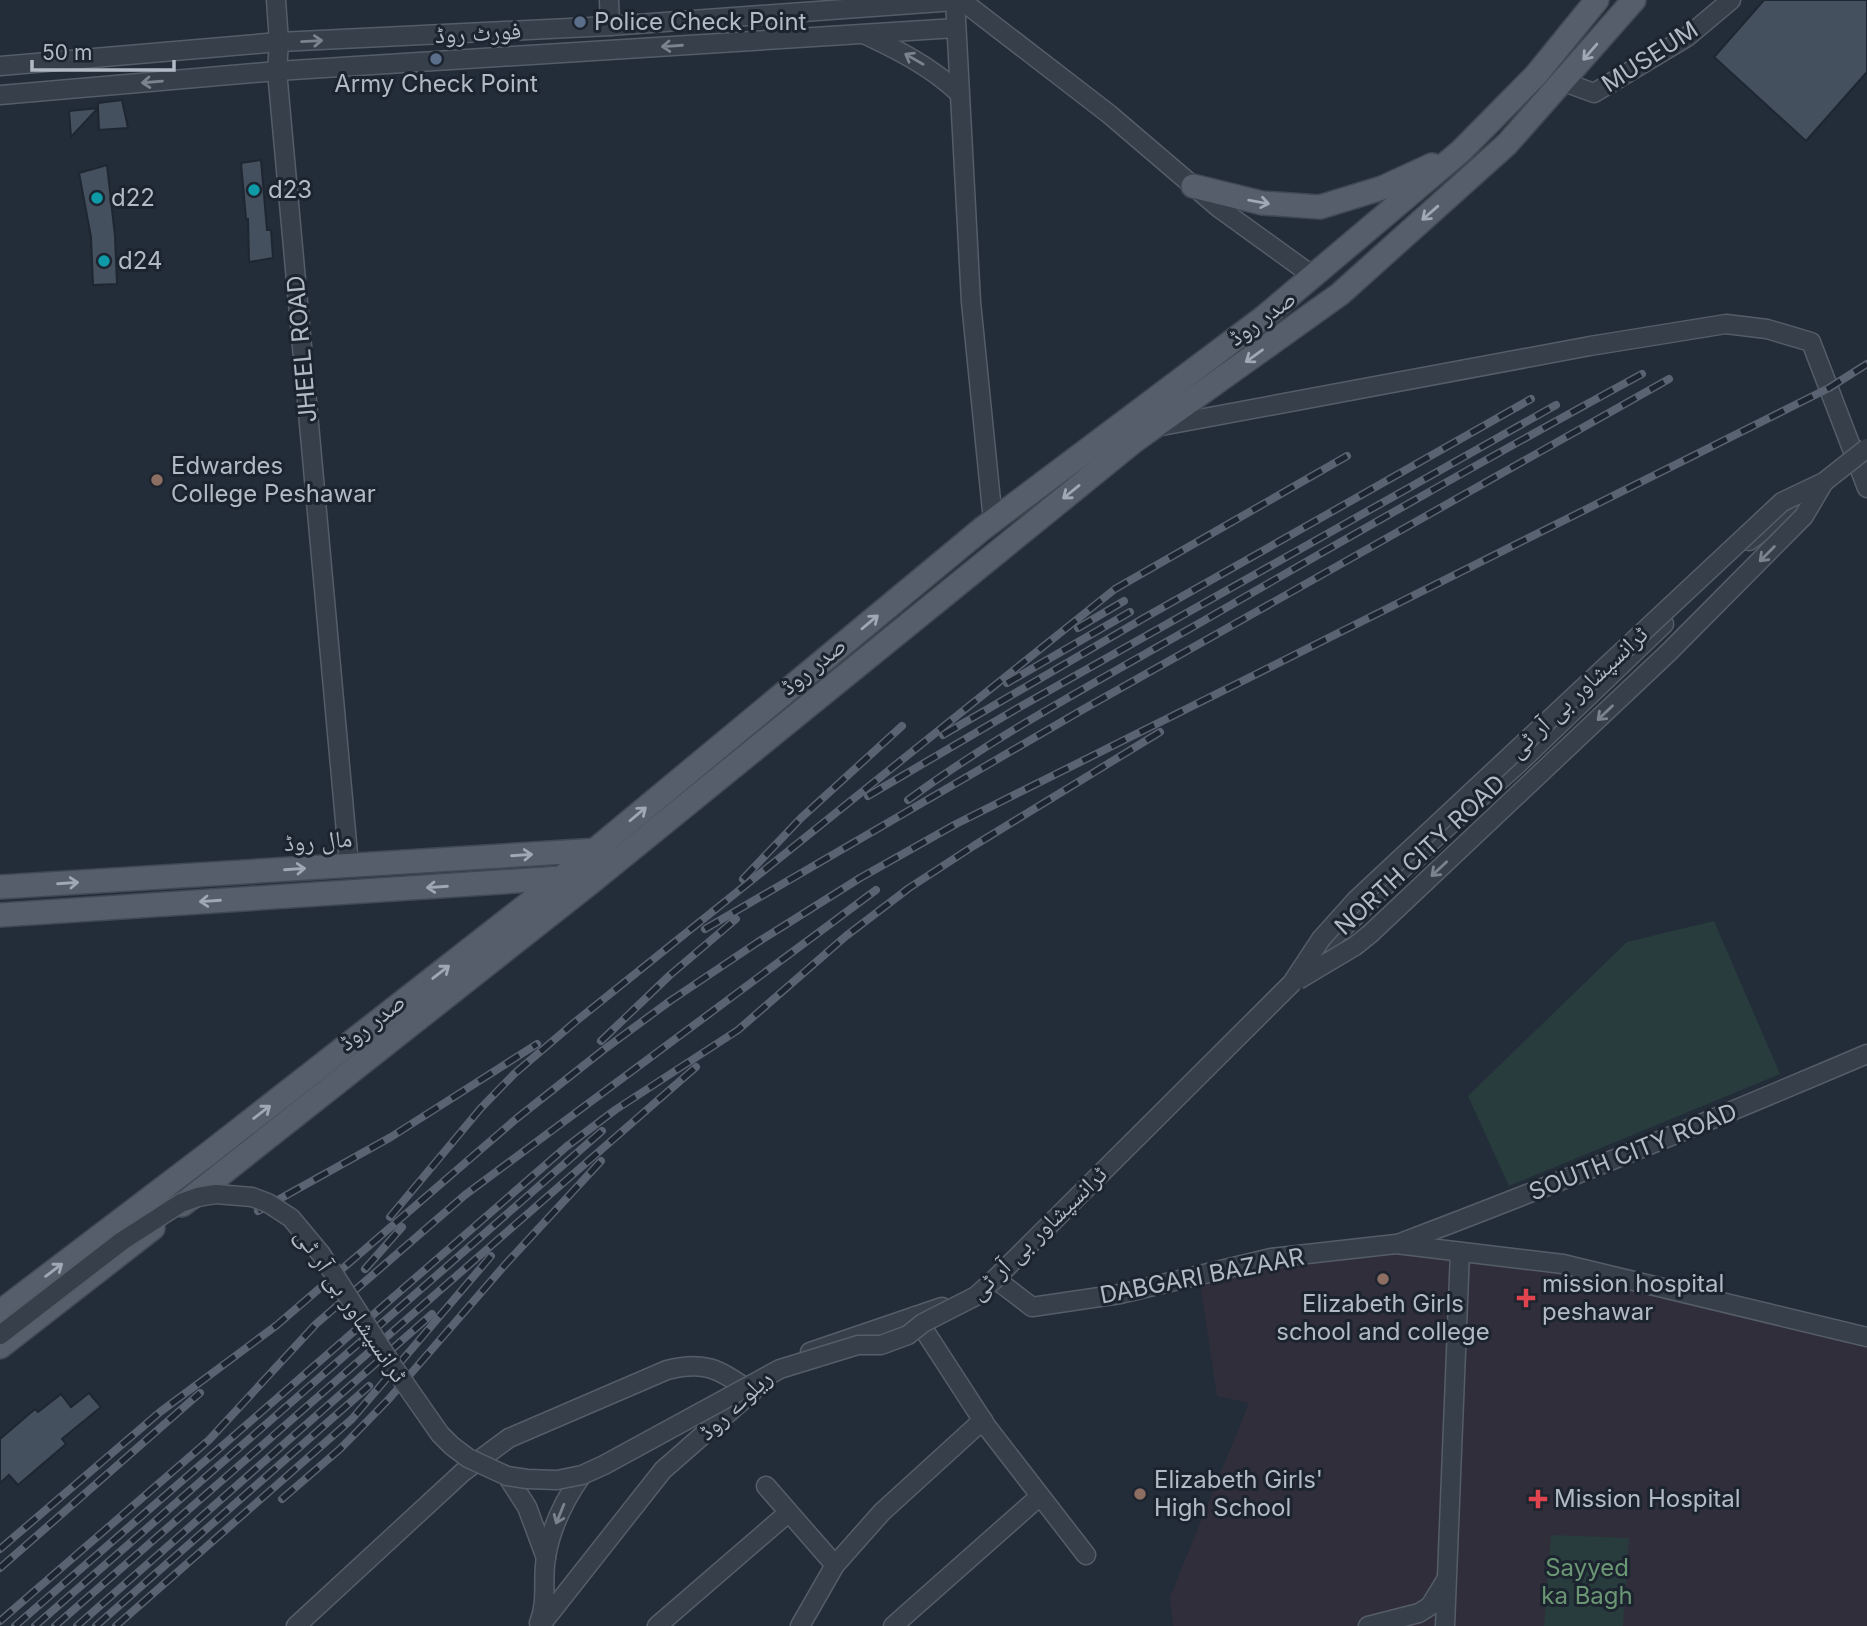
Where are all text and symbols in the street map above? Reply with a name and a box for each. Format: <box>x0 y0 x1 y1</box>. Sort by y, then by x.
place label: Police Check Point <box>594 7 807 36</box>
marker: Police Check Point <box>572 14 588 30</box>
street label: MUSEUM <box>1596 15 1703 98</box>
street label: فورٹ روڈ <box>434 16 522 49</box>
scale bar <box>32 28 173 72</box>
one-way arrow <box>300 34 323 47</box>
text: 50 m <box>42 40 92 65</box>
one-way arrow <box>662 40 684 53</box>
one-way arrow <box>1582 43 1598 61</box>
marker: Army Check Point <box>428 51 444 67</box>
one-way arrow <box>904 52 924 66</box>
place label: Army Check Point <box>334 69 538 98</box>
one-way arrow <box>141 76 164 89</box>
place label: d23 <box>268 175 312 204</box>
marker: d23 <box>246 182 262 198</box>
place label: d22 <box>111 183 155 212</box>
marker: d22 <box>89 190 105 206</box>
one-way arrow <box>1247 196 1270 209</box>
one-way arrow <box>1421 204 1439 220</box>
place label: d24 <box>118 246 162 275</box>
marker: d24 <box>96 253 112 269</box>
street label: JHEEL ROAD <box>281 274 322 424</box>
street label: صدر روڈ <box>1222 283 1301 352</box>
one-way arrow <box>1245 349 1264 363</box>
place label: Edwardes College Peshawar <box>171 451 376 508</box>
marker: Edwardes College Peshawar <box>149 472 165 488</box>
one-way arrow <box>1063 485 1081 500</box>
one-way arrow <box>1759 545 1776 562</box>
one-way arrow <box>860 614 878 630</box>
street label: ٹرانسپشاور بی آر ٹی <box>1502 620 1654 764</box>
street label: صدر روڈ <box>774 630 852 701</box>
one-way arrow <box>1596 704 1613 721</box>
street label: NORTH CITY ROAD <box>1329 768 1511 941</box>
one-way arrow <box>629 807 647 823</box>
street label: مال روڈ <box>283 824 353 857</box>
one-way arrow <box>510 848 533 861</box>
one-way arrow <box>1431 861 1448 878</box>
one-way arrow <box>283 862 306 875</box>
one-way arrow <box>56 876 79 889</box>
one-way arrow <box>426 880 449 893</box>
one-way arrow <box>199 895 222 908</box>
one-way arrow <box>431 964 450 979</box>
street label: صدر روڈ <box>333 987 411 1057</box>
street label: SOUTH CITY ROAD <box>1525 1097 1741 1206</box>
one-way arrow <box>252 1104 270 1119</box>
street label: ٹرانسپشاور بی آر ٹی <box>963 1160 1113 1306</box>
street label: ٹرانسپشاور بی آر ٹی <box>289 1222 414 1388</box>
street label: DABGARI BAZAAR <box>1097 1241 1307 1310</box>
one-way arrow <box>45 1263 63 1278</box>
place label: mission hospital peshawar <box>1542 1269 1724 1326</box>
marker: Elizabeth Girls school and college <box>1375 1271 1391 1287</box>
marker: mission hospital peshawar <box>1516 1288 1536 1308</box>
place label: Elizabeth Girls school and college <box>1276 1289 1490 1346</box>
street label: ریلوے روڈ <box>692 1363 778 1446</box>
place label: Elizabeth Girls' High School <box>1154 1465 1323 1522</box>
place label: Mission Hospital <box>1554 1484 1741 1513</box>
marker: Elizabeth Girls' High School <box>1132 1486 1148 1502</box>
marker: Mission Hospital <box>1528 1489 1548 1509</box>
one-way arrow <box>553 1503 566 1525</box>
park label: Sayyed ka Bagh <box>1541 1553 1633 1610</box>

